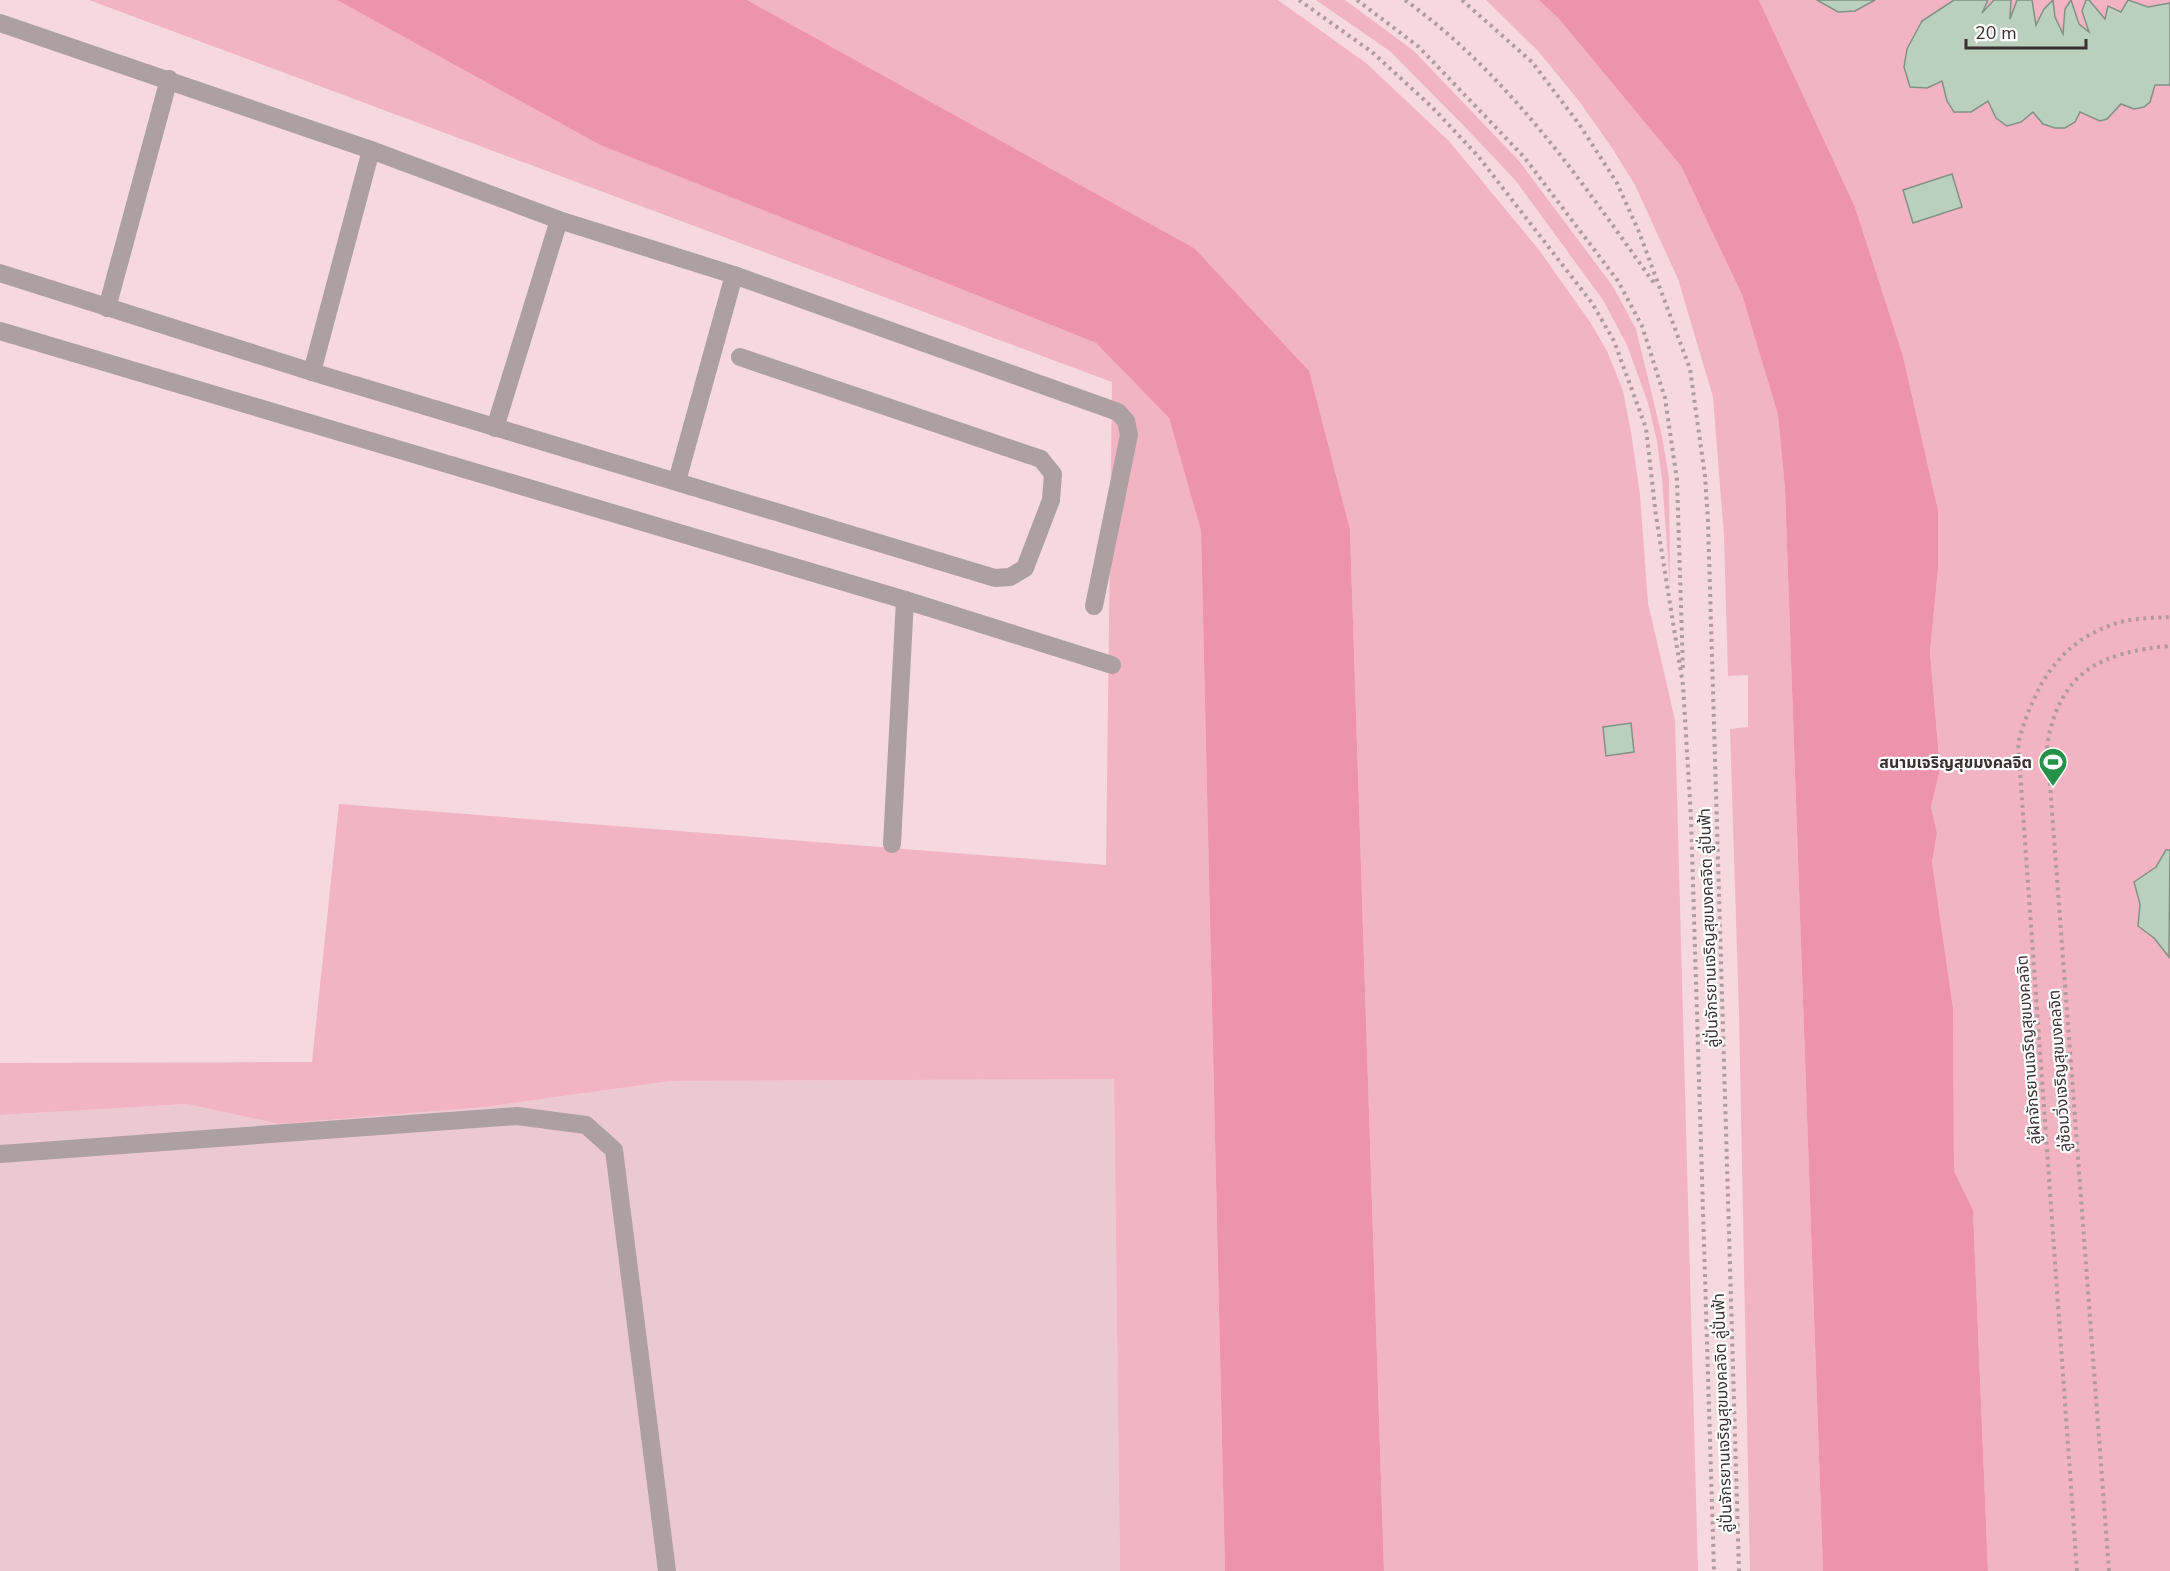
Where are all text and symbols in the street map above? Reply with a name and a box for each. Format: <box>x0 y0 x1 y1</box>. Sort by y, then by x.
scale bar <box>1966 12 2086 50</box>
text: 20 m <box>1975 21 2017 45</box>
sports icon: สนามเจริญสุขมงคลจิต <box>2037 746 2069 788</box>
place label: สนามเจริญสุขมงคลจิต <box>1879 752 2032 774</box>
street label: ลู่ปั่นจักรยานเจริญสุขมงคลจิต ลู่ปั่นฟ้า <box>1693 808 1724 1048</box>
street label: ลู่ฝึกจักรยานเจริญสุขมงคลจิต <box>2011 954 2047 1145</box>
street label: ลู่ซ้อมวิ่งเจริญสุขมงคลจิต <box>2043 989 2077 1153</box>
street label: ลู่ปั่นจักรยานเจริญสุขมงคลจิต ลู่ปั่นฟ้า <box>1707 1293 1738 1533</box>

